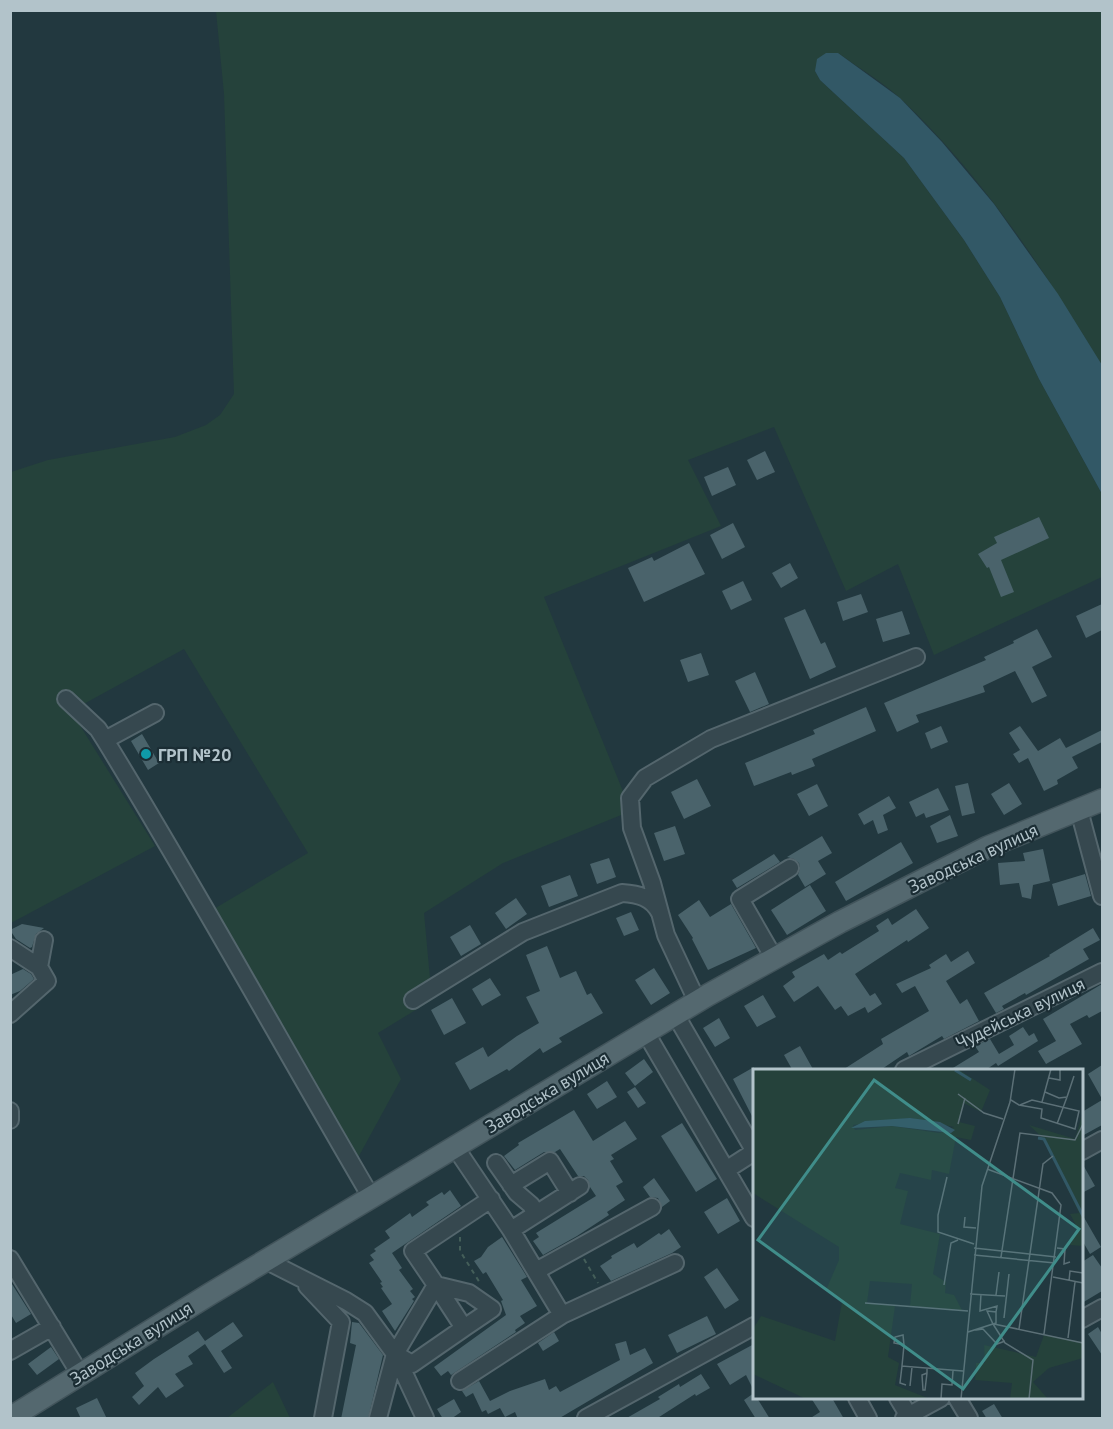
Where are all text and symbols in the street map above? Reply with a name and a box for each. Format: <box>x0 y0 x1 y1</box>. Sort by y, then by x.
place label: ГРП №20 <box>158 743 232 766</box>
marker: ГРП №20 <box>139 747 153 761</box>
street label: Заводська вулиця <box>905 818 1041 898</box>
street label: Чудейська вулиця <box>952 972 1088 1054</box>
street label: Заводська вулиця <box>481 1046 613 1138</box>
inset map <box>753 1069 1083 1399</box>
street label: Заводська вулиця <box>65 1296 197 1390</box>

